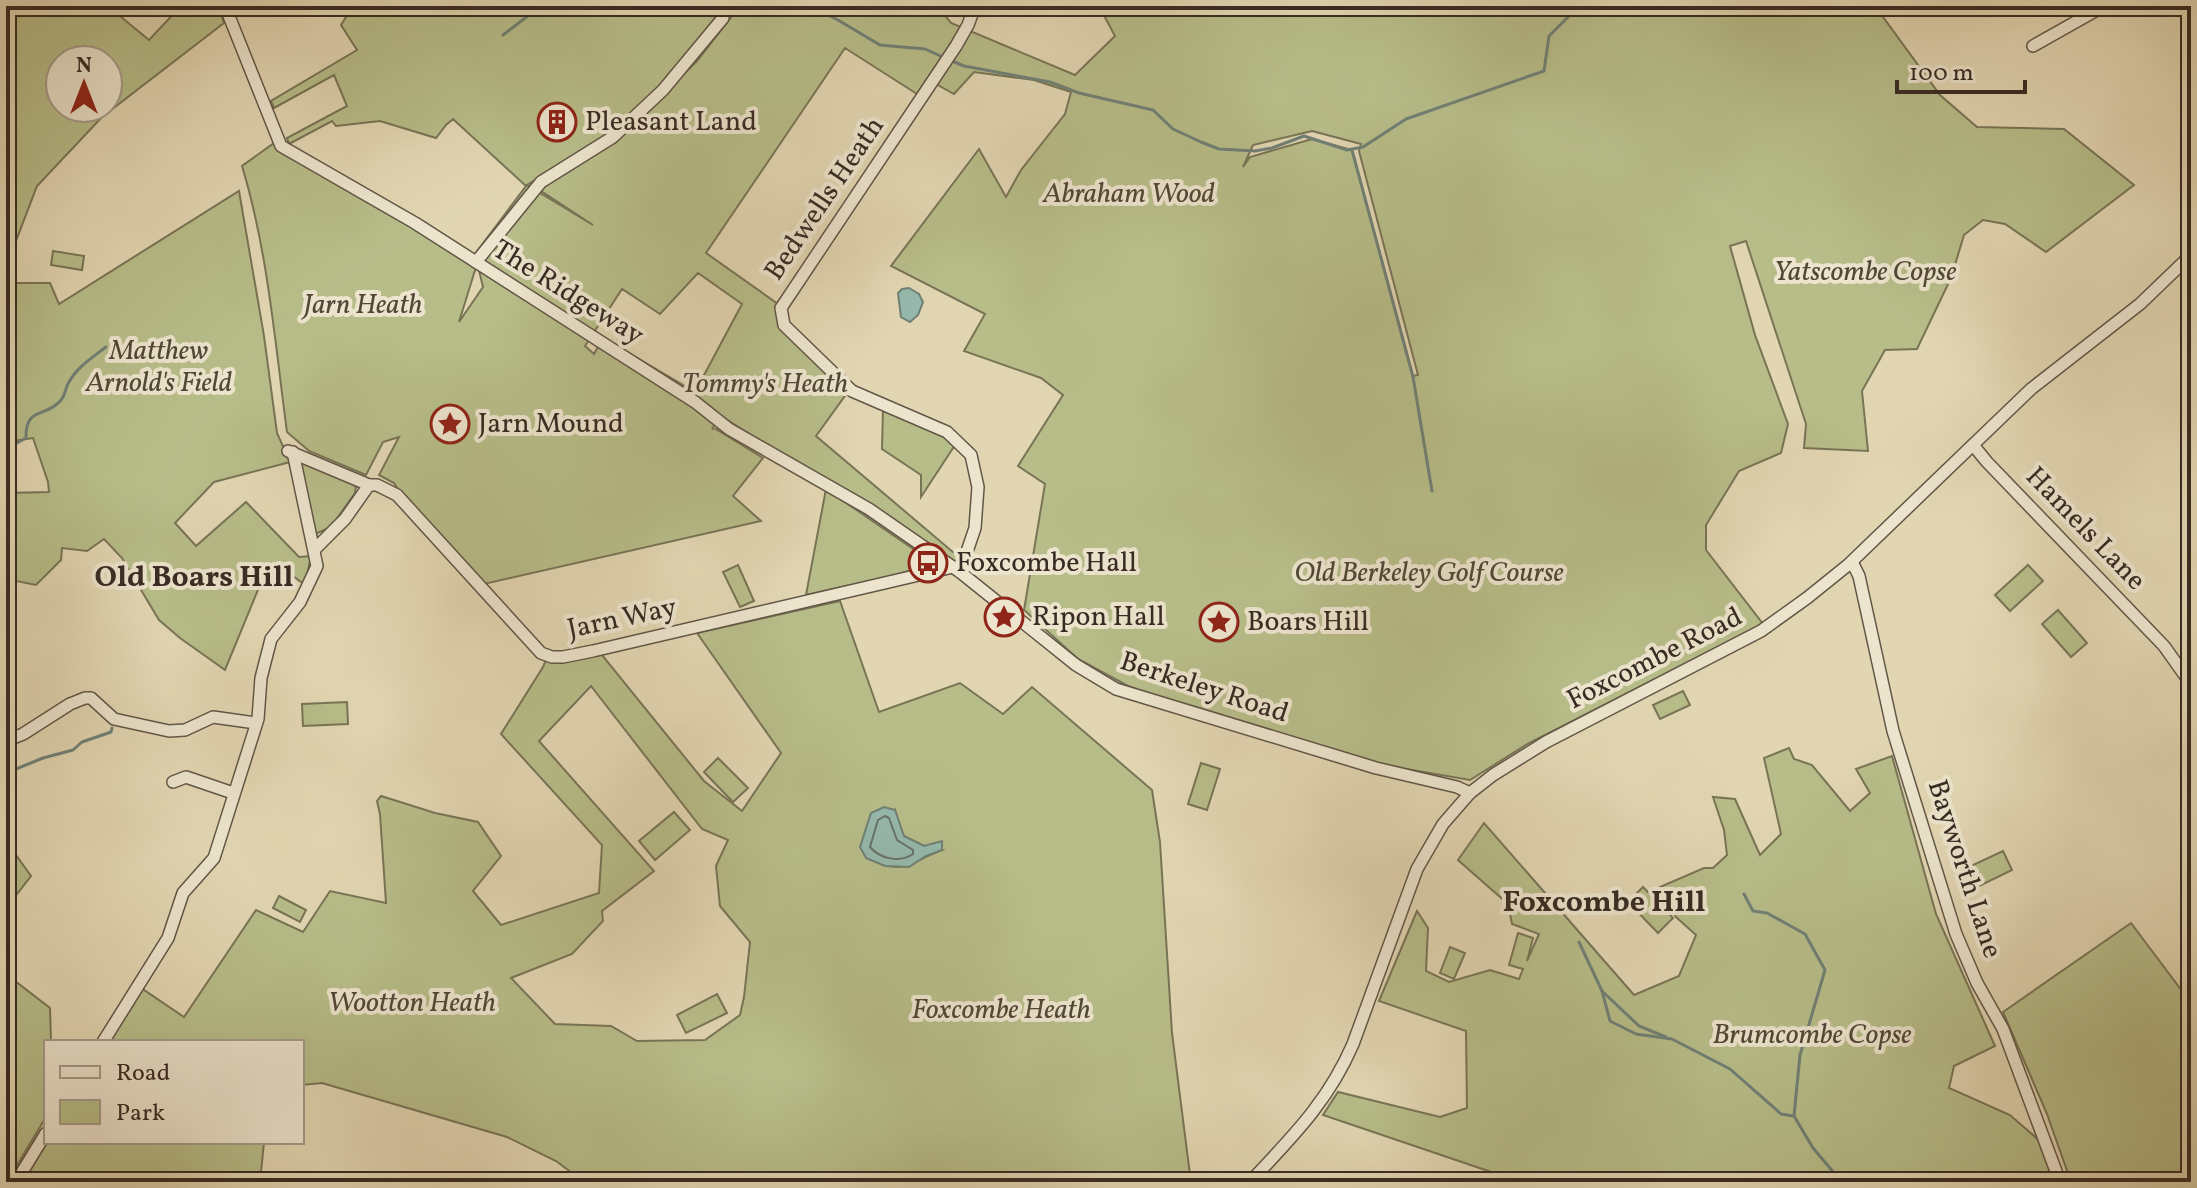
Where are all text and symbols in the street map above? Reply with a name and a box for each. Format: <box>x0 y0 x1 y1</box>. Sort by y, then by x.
north arrow <box>44 44 124 124</box>
scale bar <box>1897 44 2025 94</box>
text: N <box>76 51 92 82</box>
text: 100 m <box>1909 57 1974 91</box>
building icon: Pleasant Land <box>536 101 578 143</box>
place label: Pleasant Land <box>585 103 757 142</box>
street label: Bedwells Heath <box>756 109 894 289</box>
park label: Abraham Wood <box>1042 175 1215 214</box>
street label: The Ridgeway <box>485 231 651 355</box>
park label: Yatscombe Copse <box>1774 253 1956 292</box>
park label: Jarn Heath <box>301 286 422 325</box>
park label: Matthew Arnold's Field <box>85 332 232 403</box>
park label: Tommy's Heath <box>682 365 848 404</box>
place icon: Jarn Mound <box>429 403 471 445</box>
place label: Jarn Mound <box>478 405 624 444</box>
street label: Hamels Lane <box>2016 458 2154 600</box>
bus stop icon: Foxcombe Hall <box>907 542 949 584</box>
place label: Foxcombe Hall <box>956 544 1137 583</box>
park label: Old Berkeley Golf Course <box>1294 554 1564 593</box>
district label: Old Boars Hill <box>95 557 294 599</box>
street label: Jarn Way <box>564 588 680 650</box>
place icon: Ripon Hall <box>983 596 1025 638</box>
place label: Ripon Hall <box>1032 598 1165 637</box>
street label: Foxcombe Road <box>1560 598 1750 720</box>
place icon: Boars Hill <box>1198 601 1240 643</box>
place label: Boars Hill <box>1247 603 1369 642</box>
street label: Berkeley Road <box>1115 642 1293 734</box>
street label: Bayworth Lane <box>1917 775 2011 963</box>
district label: Foxcombe Hill <box>1503 882 1705 924</box>
park label: Wootton Heath <box>328 984 496 1023</box>
park label: Foxcombe Heath <box>911 991 1091 1030</box>
park label: Brumcombe Copse <box>1712 1016 1912 1055</box>
legend <box>44 1040 304 1144</box>
text: Road <box>116 1057 170 1091</box>
text: Park <box>116 1097 165 1131</box>

